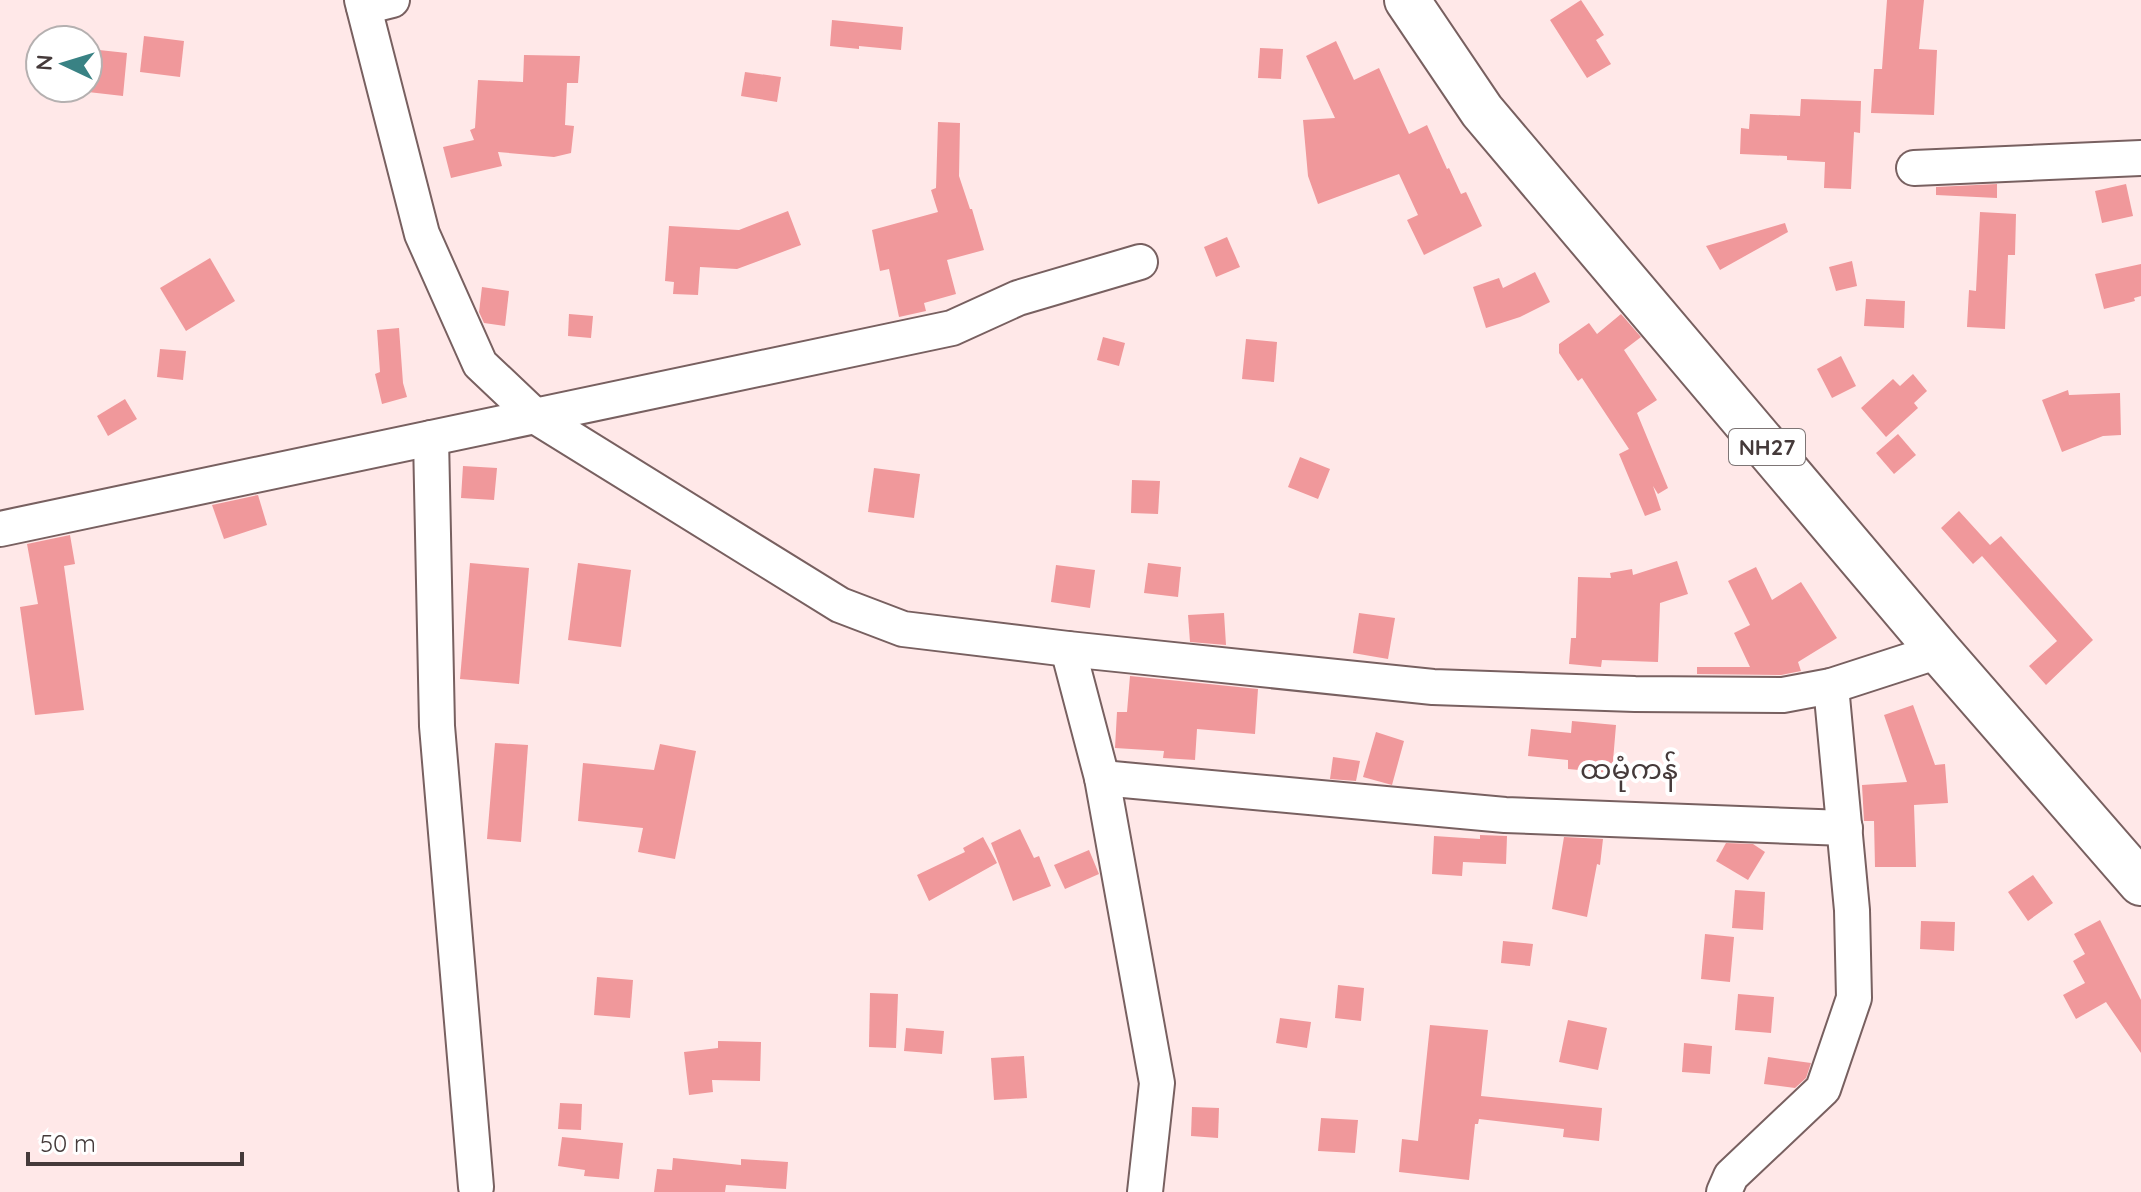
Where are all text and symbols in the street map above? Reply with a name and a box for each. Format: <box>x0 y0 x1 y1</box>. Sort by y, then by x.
north arrow <box>24 24 104 104</box>
text: N <box>30 54 59 72</box>
road number: NH27 <box>1729 429 1805 465</box>
district label: ထမုံကန် <box>1580 751 1678 792</box>
scale bar <box>28 1116 242 1166</box>
text: 50 m <box>40 1128 96 1158</box>

